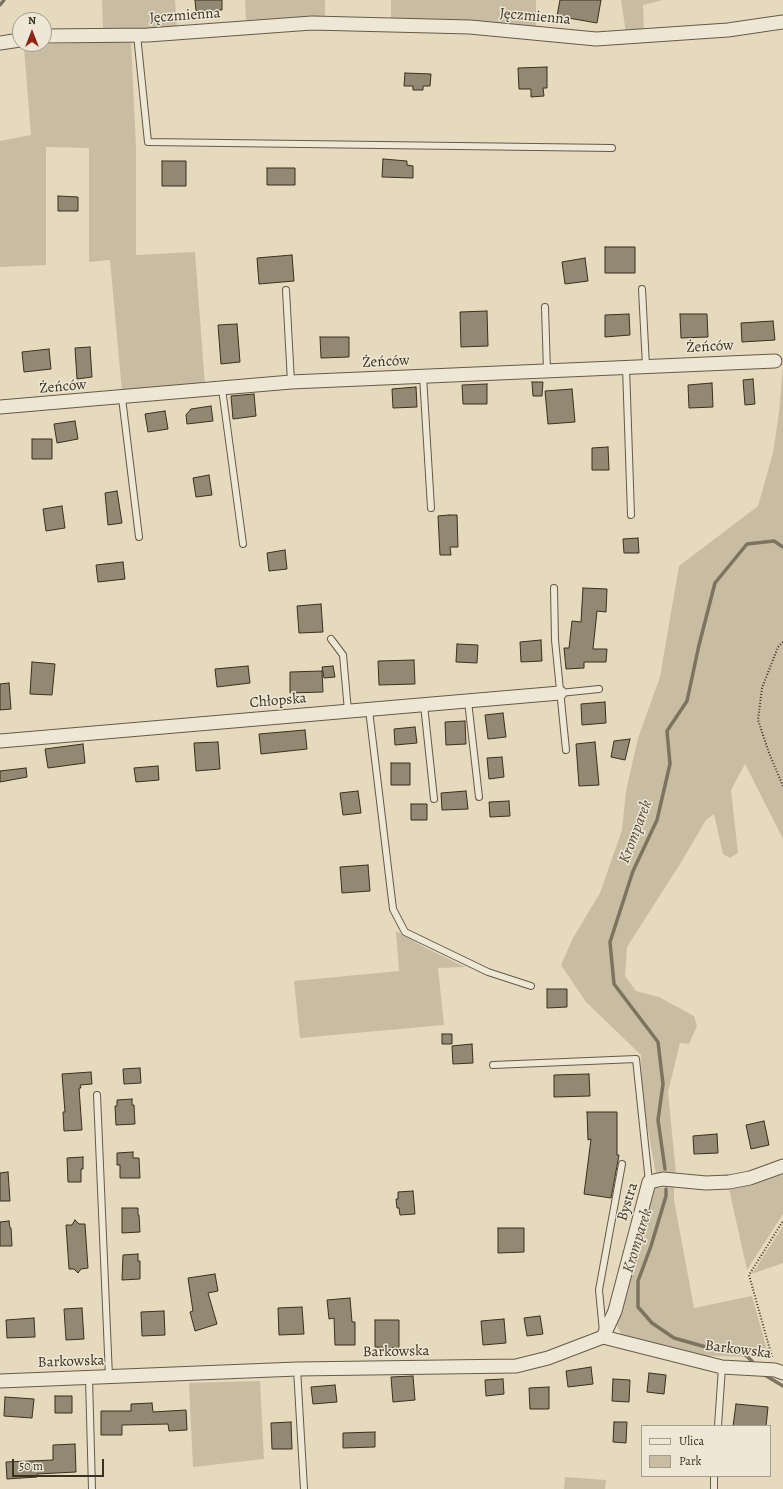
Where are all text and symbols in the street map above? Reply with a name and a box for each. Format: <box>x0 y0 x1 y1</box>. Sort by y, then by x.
street label: Jęczmienna <box>149 5 221 27</box>
street label: Jęczmienna <box>499 5 571 29</box>
north arrow <box>12 12 52 52</box>
text: N <box>28 13 36 28</box>
street label: Żeńców <box>686 337 734 357</box>
street label: Żeńców <box>362 352 410 372</box>
street label: Żeńców <box>39 376 87 398</box>
street label: Chłopska <box>249 690 307 712</box>
water label: Kromparek <box>615 798 657 866</box>
street label: Bystra <box>614 1181 642 1223</box>
water label: Kromparek <box>619 1206 657 1276</box>
street label: Barkowska <box>704 1337 772 1363</box>
street label: Barkowska <box>362 1342 430 1362</box>
street label: Barkowska <box>37 1352 105 1372</box>
legend <box>641 1425 771 1477</box>
text: Ulica <box>679 1433 704 1449</box>
scale bar <box>14 1451 106 1477</box>
text: Park <box>679 1453 702 1469</box>
text: 50 m <box>19 1458 43 1474</box>

